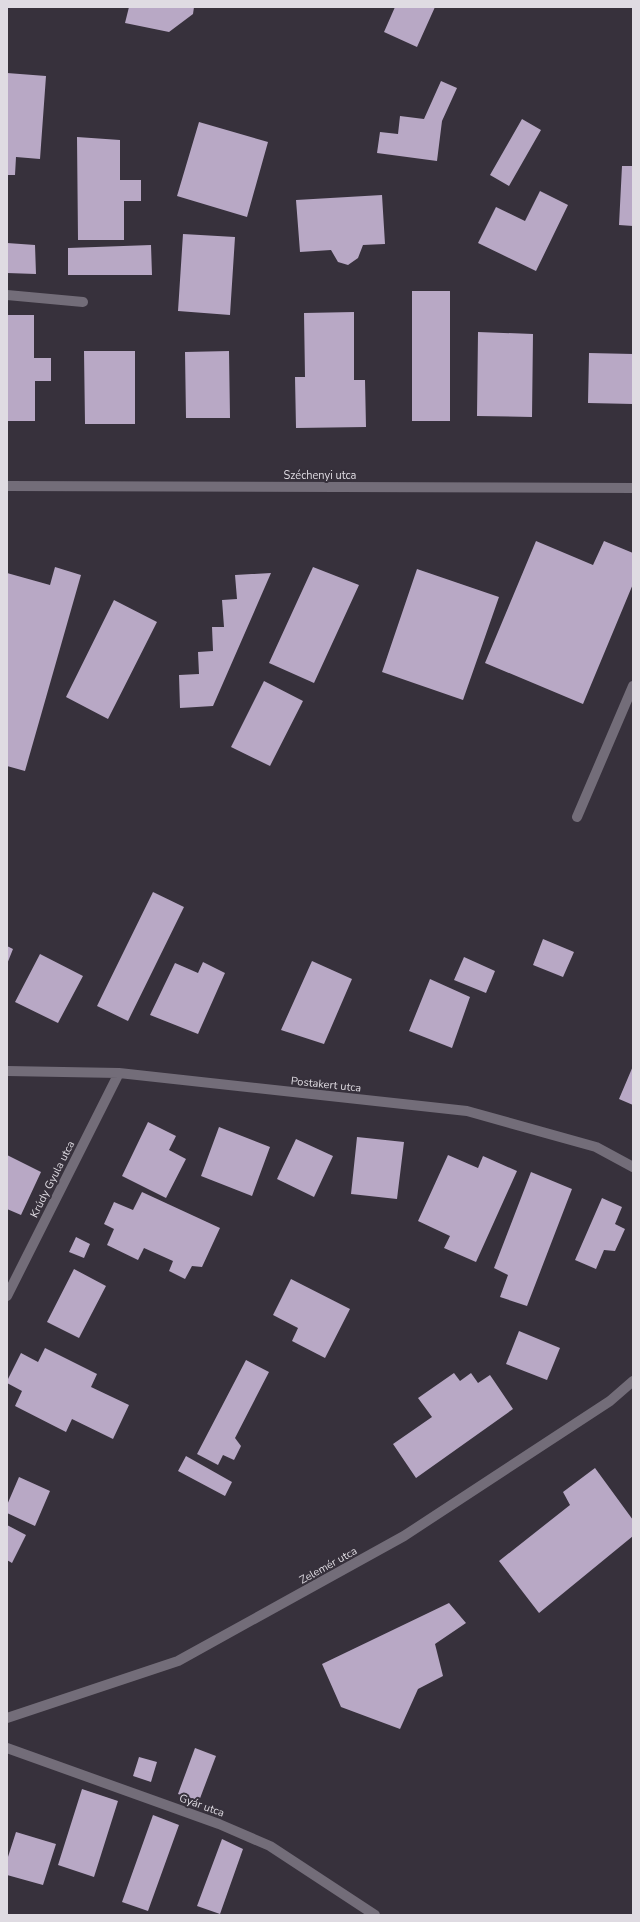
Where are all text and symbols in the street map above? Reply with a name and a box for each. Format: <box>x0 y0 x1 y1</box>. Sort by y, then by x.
street label: Széchenyi utca <box>284 468 357 483</box>
street label: Postakert utca <box>290 1073 362 1096</box>
street label: Krúdy Gyula utca <box>27 1138 78 1220</box>
street label: Zelemér utca <box>297 1543 360 1588</box>
street label: Gyár utca <box>177 1790 227 1821</box>

